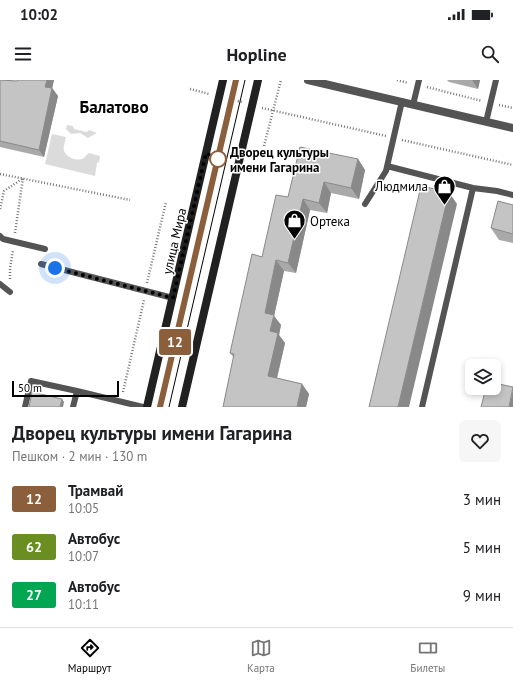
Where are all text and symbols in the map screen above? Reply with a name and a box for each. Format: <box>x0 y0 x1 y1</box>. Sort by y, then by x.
text: 10:02 <box>20 5 58 24</box>
icon: menu <box>12 43 34 65</box>
text: Hopline <box>226 43 287 66</box>
icon: search <box>479 43 501 65</box>
district label: Балатово <box>79 96 149 118</box>
place label: Дворец культуры имени Гагарина <box>230 144 329 176</box>
marker: Дворец культуры имени Гагарина <box>209 150 227 168</box>
shop icon: Людмила <box>431 173 457 206</box>
place label: Людмила <box>374 178 428 195</box>
street label: улица Мира <box>159 206 190 276</box>
shop icon: Ортека <box>281 208 307 241</box>
place label: Ортека <box>310 213 350 230</box>
your location <box>45 258 65 278</box>
line badge: 12 <box>157 329 193 355</box>
text: 12 <box>167 333 183 351</box>
map controls <box>465 359 501 395</box>
button: layers <box>465 359 501 395</box>
scale bar <box>12 379 119 398</box>
text: 50 m <box>18 381 42 395</box>
button: heart <box>459 420 501 462</box>
text: Дворец культуры имени Гагарина <box>12 421 292 445</box>
text: Пешком · 2 мин · 130 m <box>12 448 147 465</box>
text: Трамвай <box>68 481 123 500</box>
text: 12 <box>26 490 42 508</box>
text: 3 мин <box>463 490 501 509</box>
text: 10:05 <box>68 500 99 517</box>
text: Автобус <box>68 529 120 548</box>
text: 62 <box>26 538 42 556</box>
text: 5 мин <box>463 538 501 557</box>
text: 10:07 <box>68 548 99 565</box>
text: Автобус <box>68 577 120 596</box>
text: 27 <box>26 586 42 604</box>
text: 9 мин <box>463 586 501 605</box>
text: 10:11 <box>68 596 99 613</box>
tab: Маршрут <box>68 637 111 675</box>
tab: Карта <box>247 637 275 675</box>
tab: Билеты <box>410 637 445 675</box>

